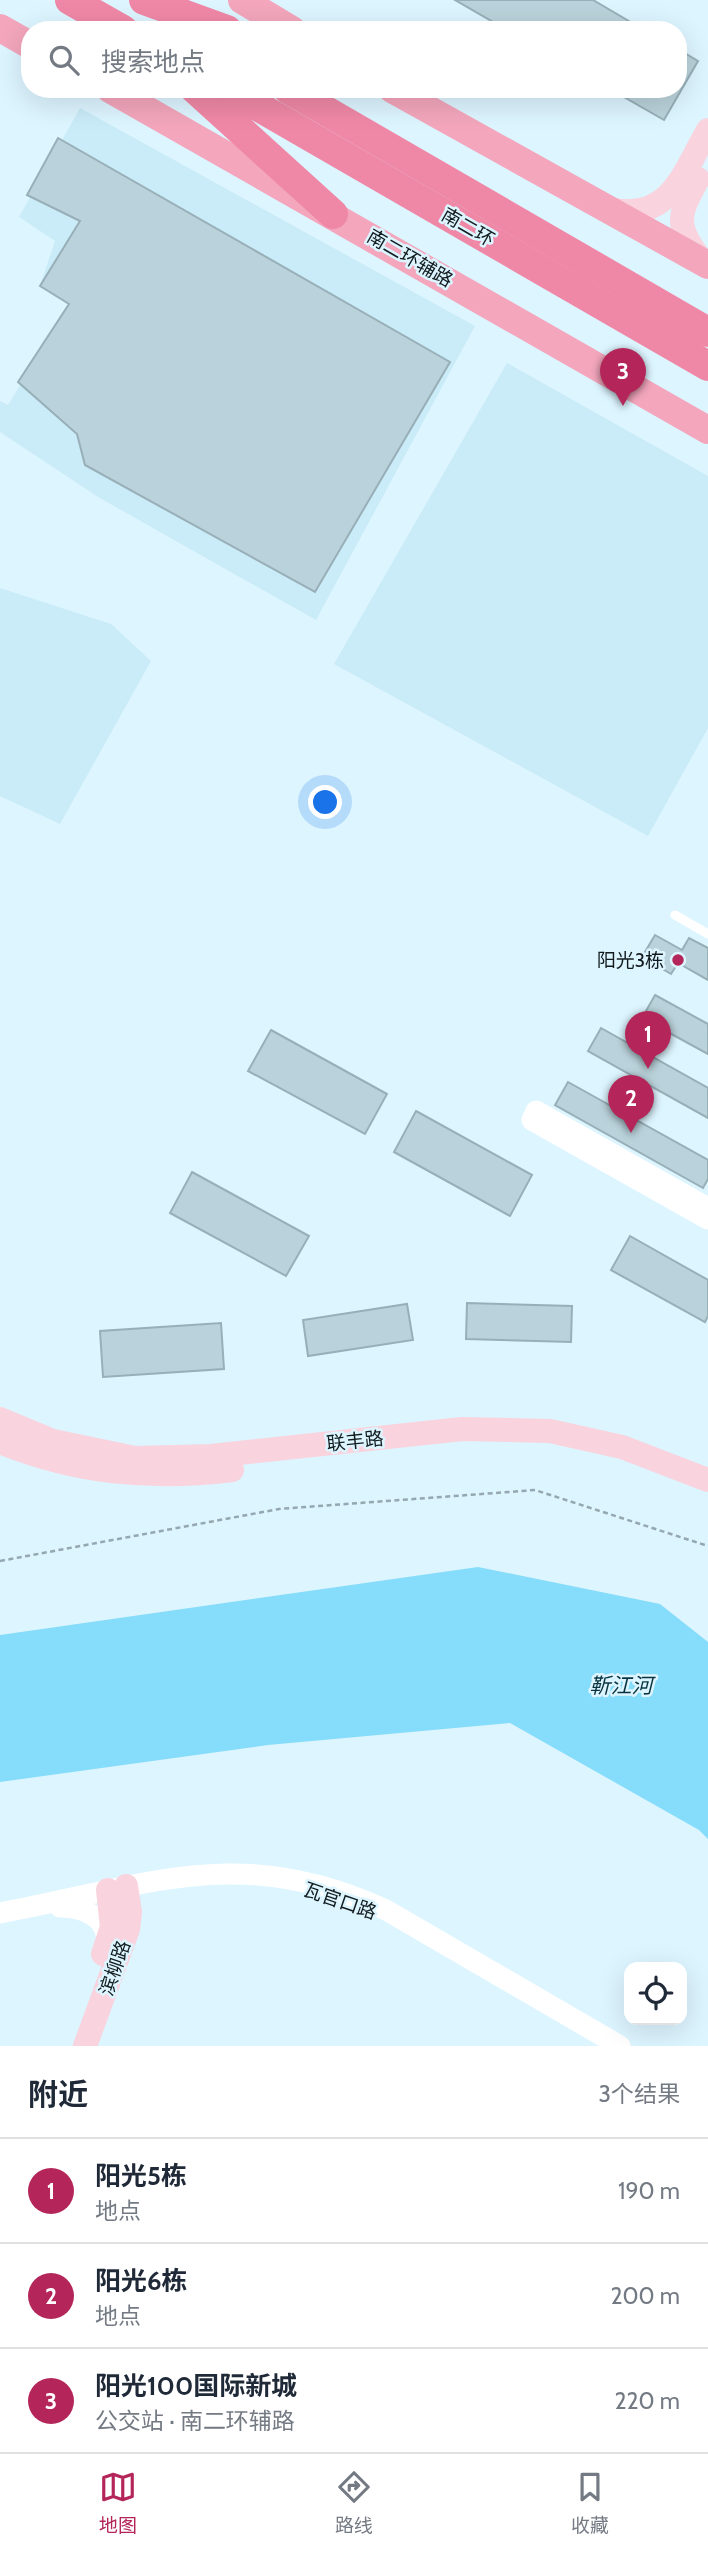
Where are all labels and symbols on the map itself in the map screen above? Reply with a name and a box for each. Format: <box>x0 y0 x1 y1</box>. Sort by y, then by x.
street label: 南二环 <box>438 203 498 251</box>
street label: 南二环辅路 <box>363 224 457 292</box>
pin: 3 <box>600 348 646 406</box>
your location <box>308 785 342 819</box>
place label: 阳光3栋 <box>597 949 664 972</box>
marker: 阳光3栋 <box>670 952 686 968</box>
pin: 1 <box>625 1011 671 1069</box>
pin: 2 <box>608 1075 654 1133</box>
street label: 联丰路 <box>325 1427 385 1455</box>
water label: 靳江河 <box>590 1673 656 1698</box>
street label: 瓦官口路 <box>300 1878 380 1924</box>
street label: 滨柳路 <box>95 1937 135 1999</box>

